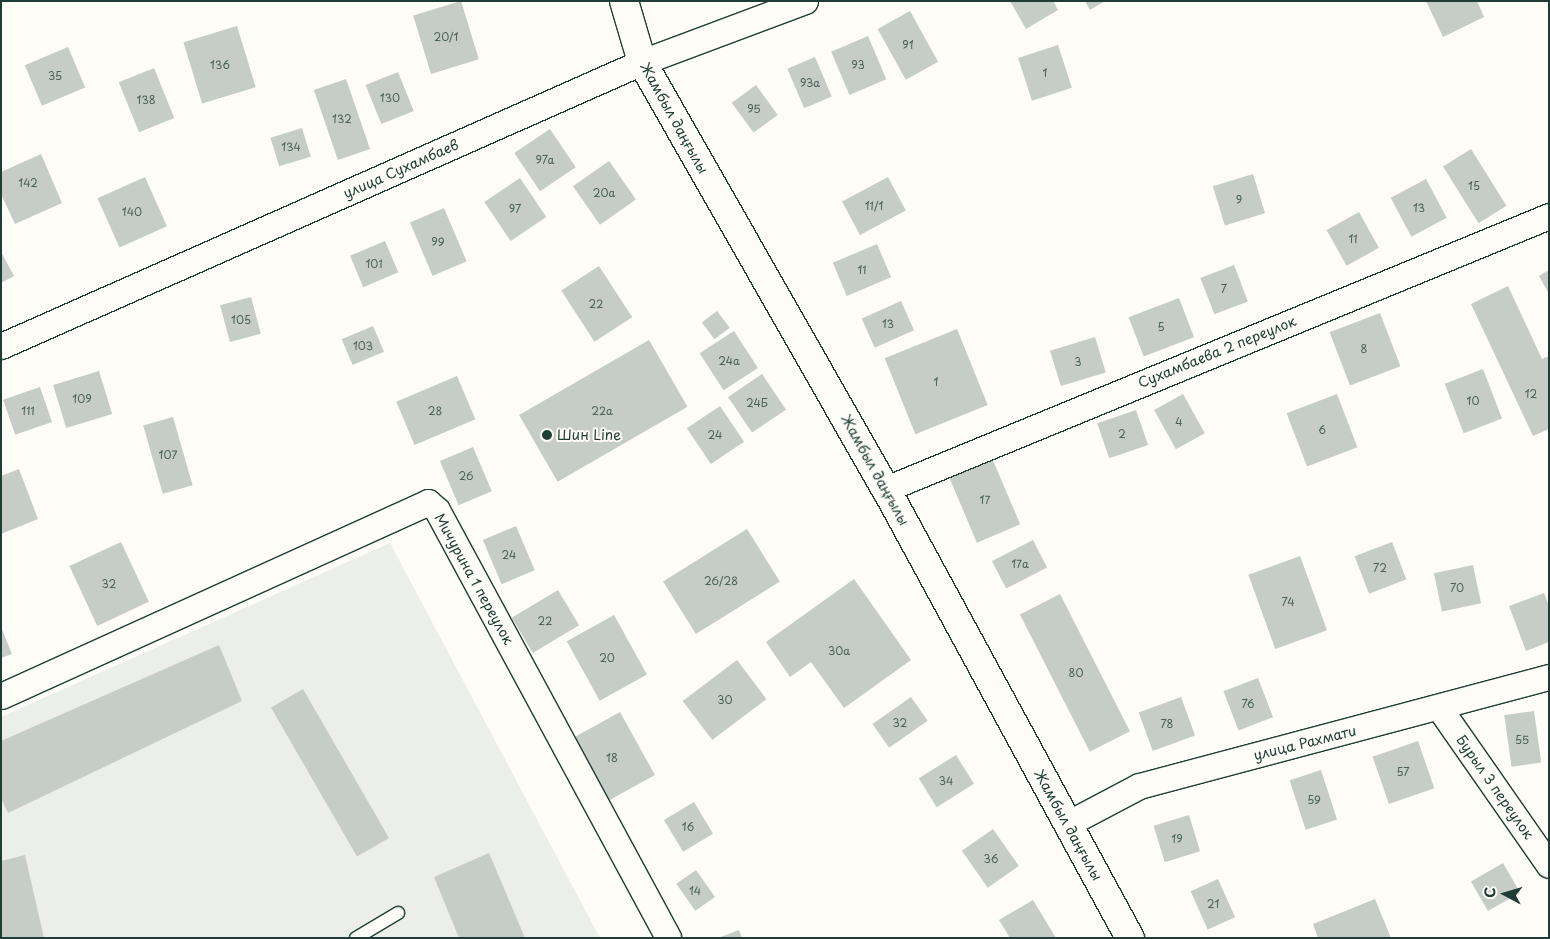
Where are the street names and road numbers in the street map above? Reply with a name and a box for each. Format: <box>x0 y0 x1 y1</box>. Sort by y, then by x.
street label: Жамбыл даңғылы <box>636 59 712 177</box>
street label: улица Сухамбаев <box>340 136 462 202</box>
street label: Сухамбаева 2 переулок <box>1135 312 1299 392</box>
street label: Жамбыл даңғылы <box>837 411 913 529</box>
street label: Мичурина 1 переулок <box>431 510 517 648</box>
street label: улица Рахмати <box>1252 722 1358 764</box>
street label: Бурыл 3 переулок <box>1453 732 1537 842</box>
street label: Жамбыл даңғылы <box>1030 766 1106 884</box>

